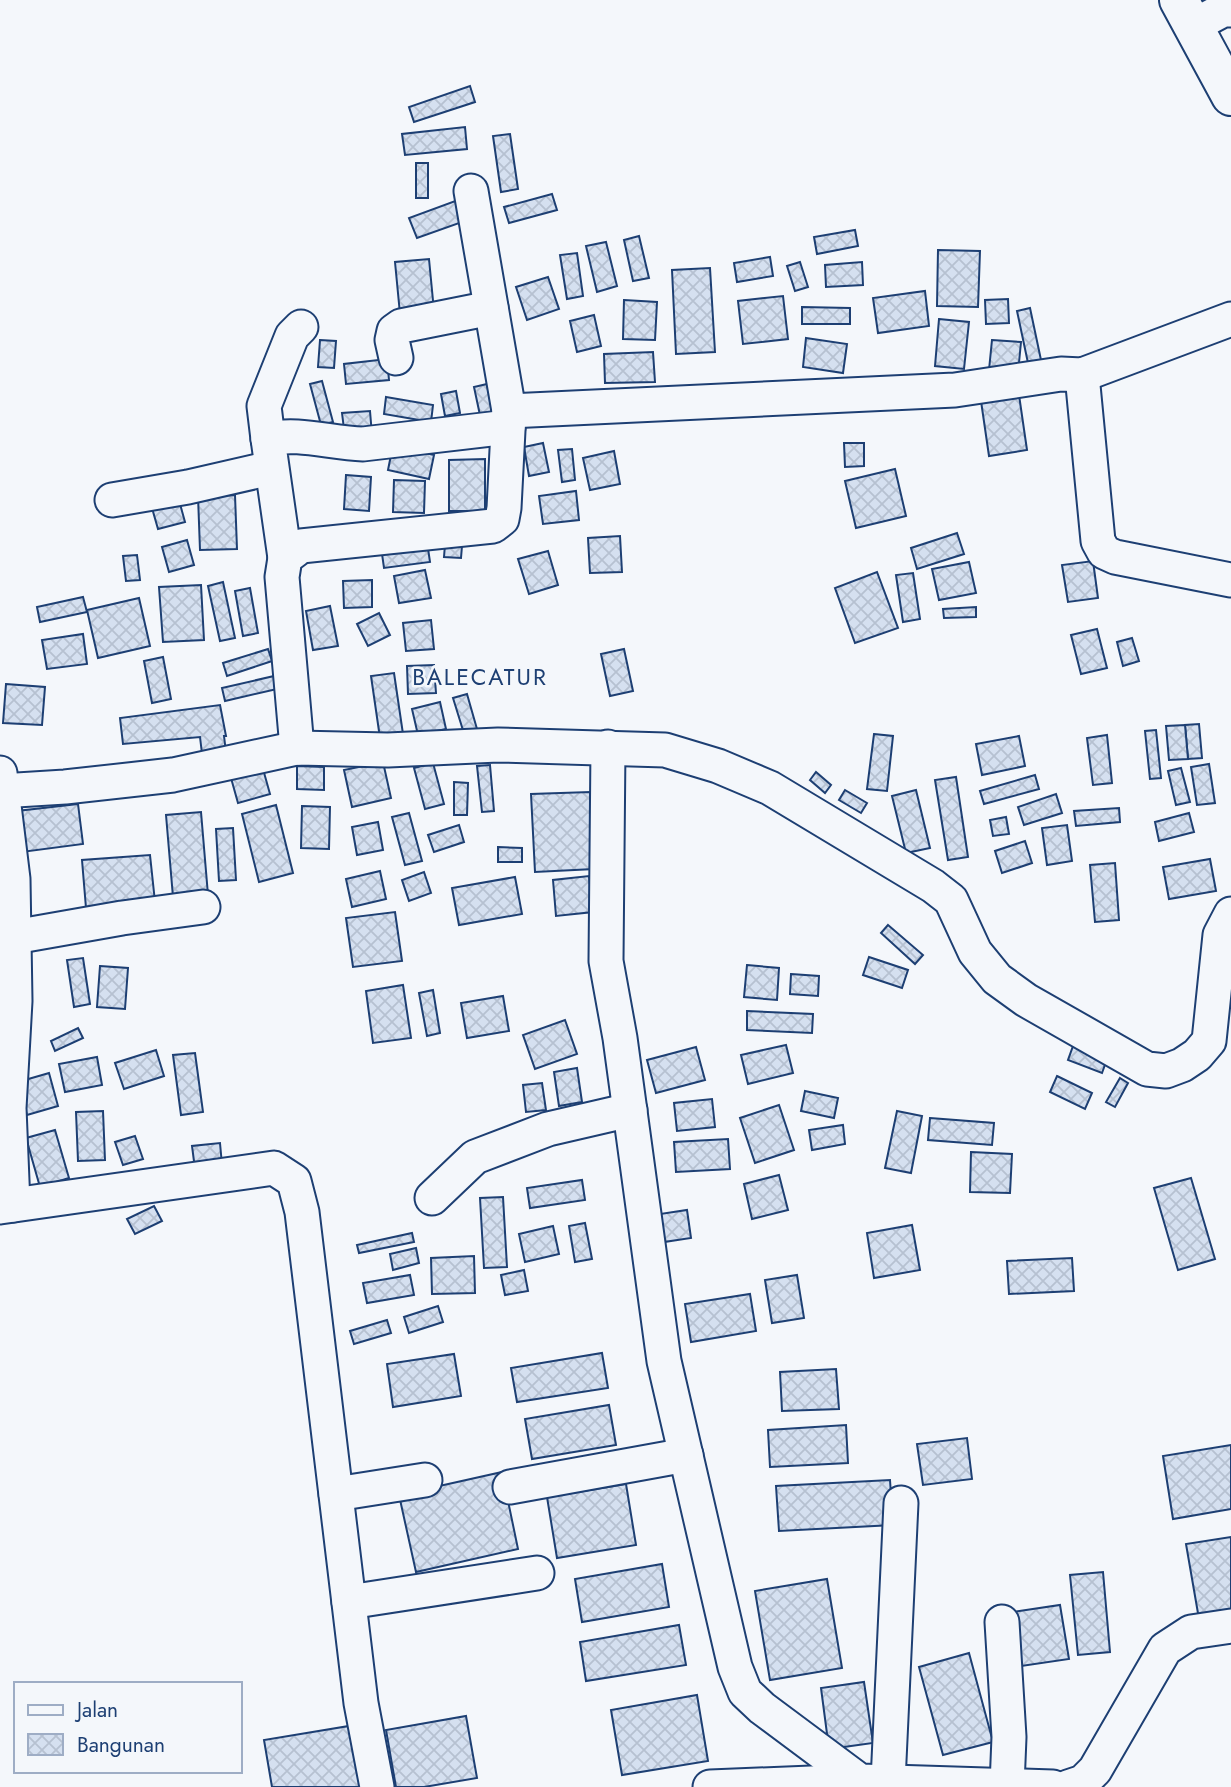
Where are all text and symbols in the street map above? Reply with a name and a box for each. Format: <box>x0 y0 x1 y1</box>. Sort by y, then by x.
district label: BALECATUR <box>412 660 548 694</box>
legend <box>14 1682 242 1773</box>
text: Jalan <box>74 1695 118 1725</box>
text: Bangunan <box>77 1730 165 1760</box>

